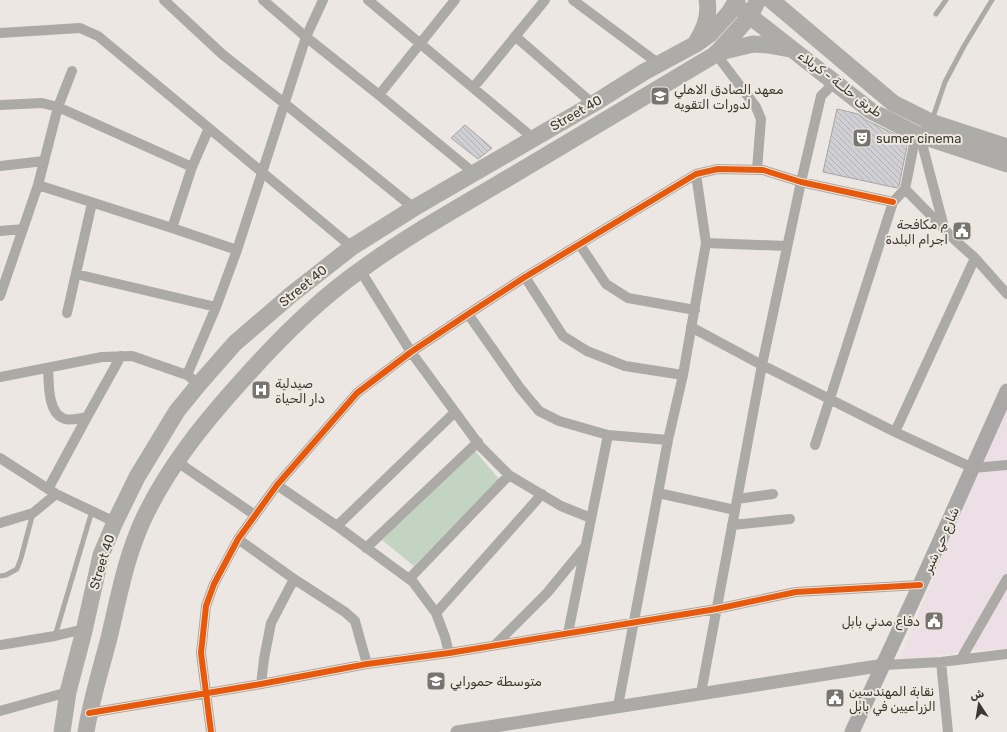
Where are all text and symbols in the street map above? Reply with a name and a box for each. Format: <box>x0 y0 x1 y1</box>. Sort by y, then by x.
street label: طريق حلــة - كربلاء <box>794 48 885 121</box>
place label: معهد الصادق الاهلي لدورات التقويه <box>674 82 783 113</box>
school or university icon: معهد الصادق الاهلي لدورات التقويه <box>649 85 671 107</box>
street label: Street 40 <box>548 92 604 134</box>
theatre icon: sumer cinema <box>851 127 873 149</box>
place label: sumer cinema <box>876 131 961 146</box>
place label: م مكافحة اجرام البلدة <box>885 217 948 248</box>
public building icon: م مكافحة اجرام البلدة <box>951 220 973 242</box>
street label: Street 40 <box>276 262 330 310</box>
place label: صيدلية دار الحياة <box>275 376 325 407</box>
hospital icon: صيدلية دار الحياة <box>250 379 272 401</box>
street label: شارع حي شبر <box>919 505 964 577</box>
street label: Street 40 <box>86 533 118 591</box>
public building icon: دفاع مدني بابل <box>923 610 945 632</box>
place label: دفاع مدني بابل <box>842 614 920 631</box>
school or university icon: متوسطة حمورابي <box>425 670 447 692</box>
place label: متوسطة حمورابي <box>450 674 542 691</box>
place label: نقابة المهندسين الزراعيين في بابل <box>849 684 936 716</box>
north arrow <box>959 684 999 724</box>
public building icon: نقابة المهندسين الزراعيين في بابل <box>824 687 846 709</box>
text: ش <box>969 687 985 703</box>

